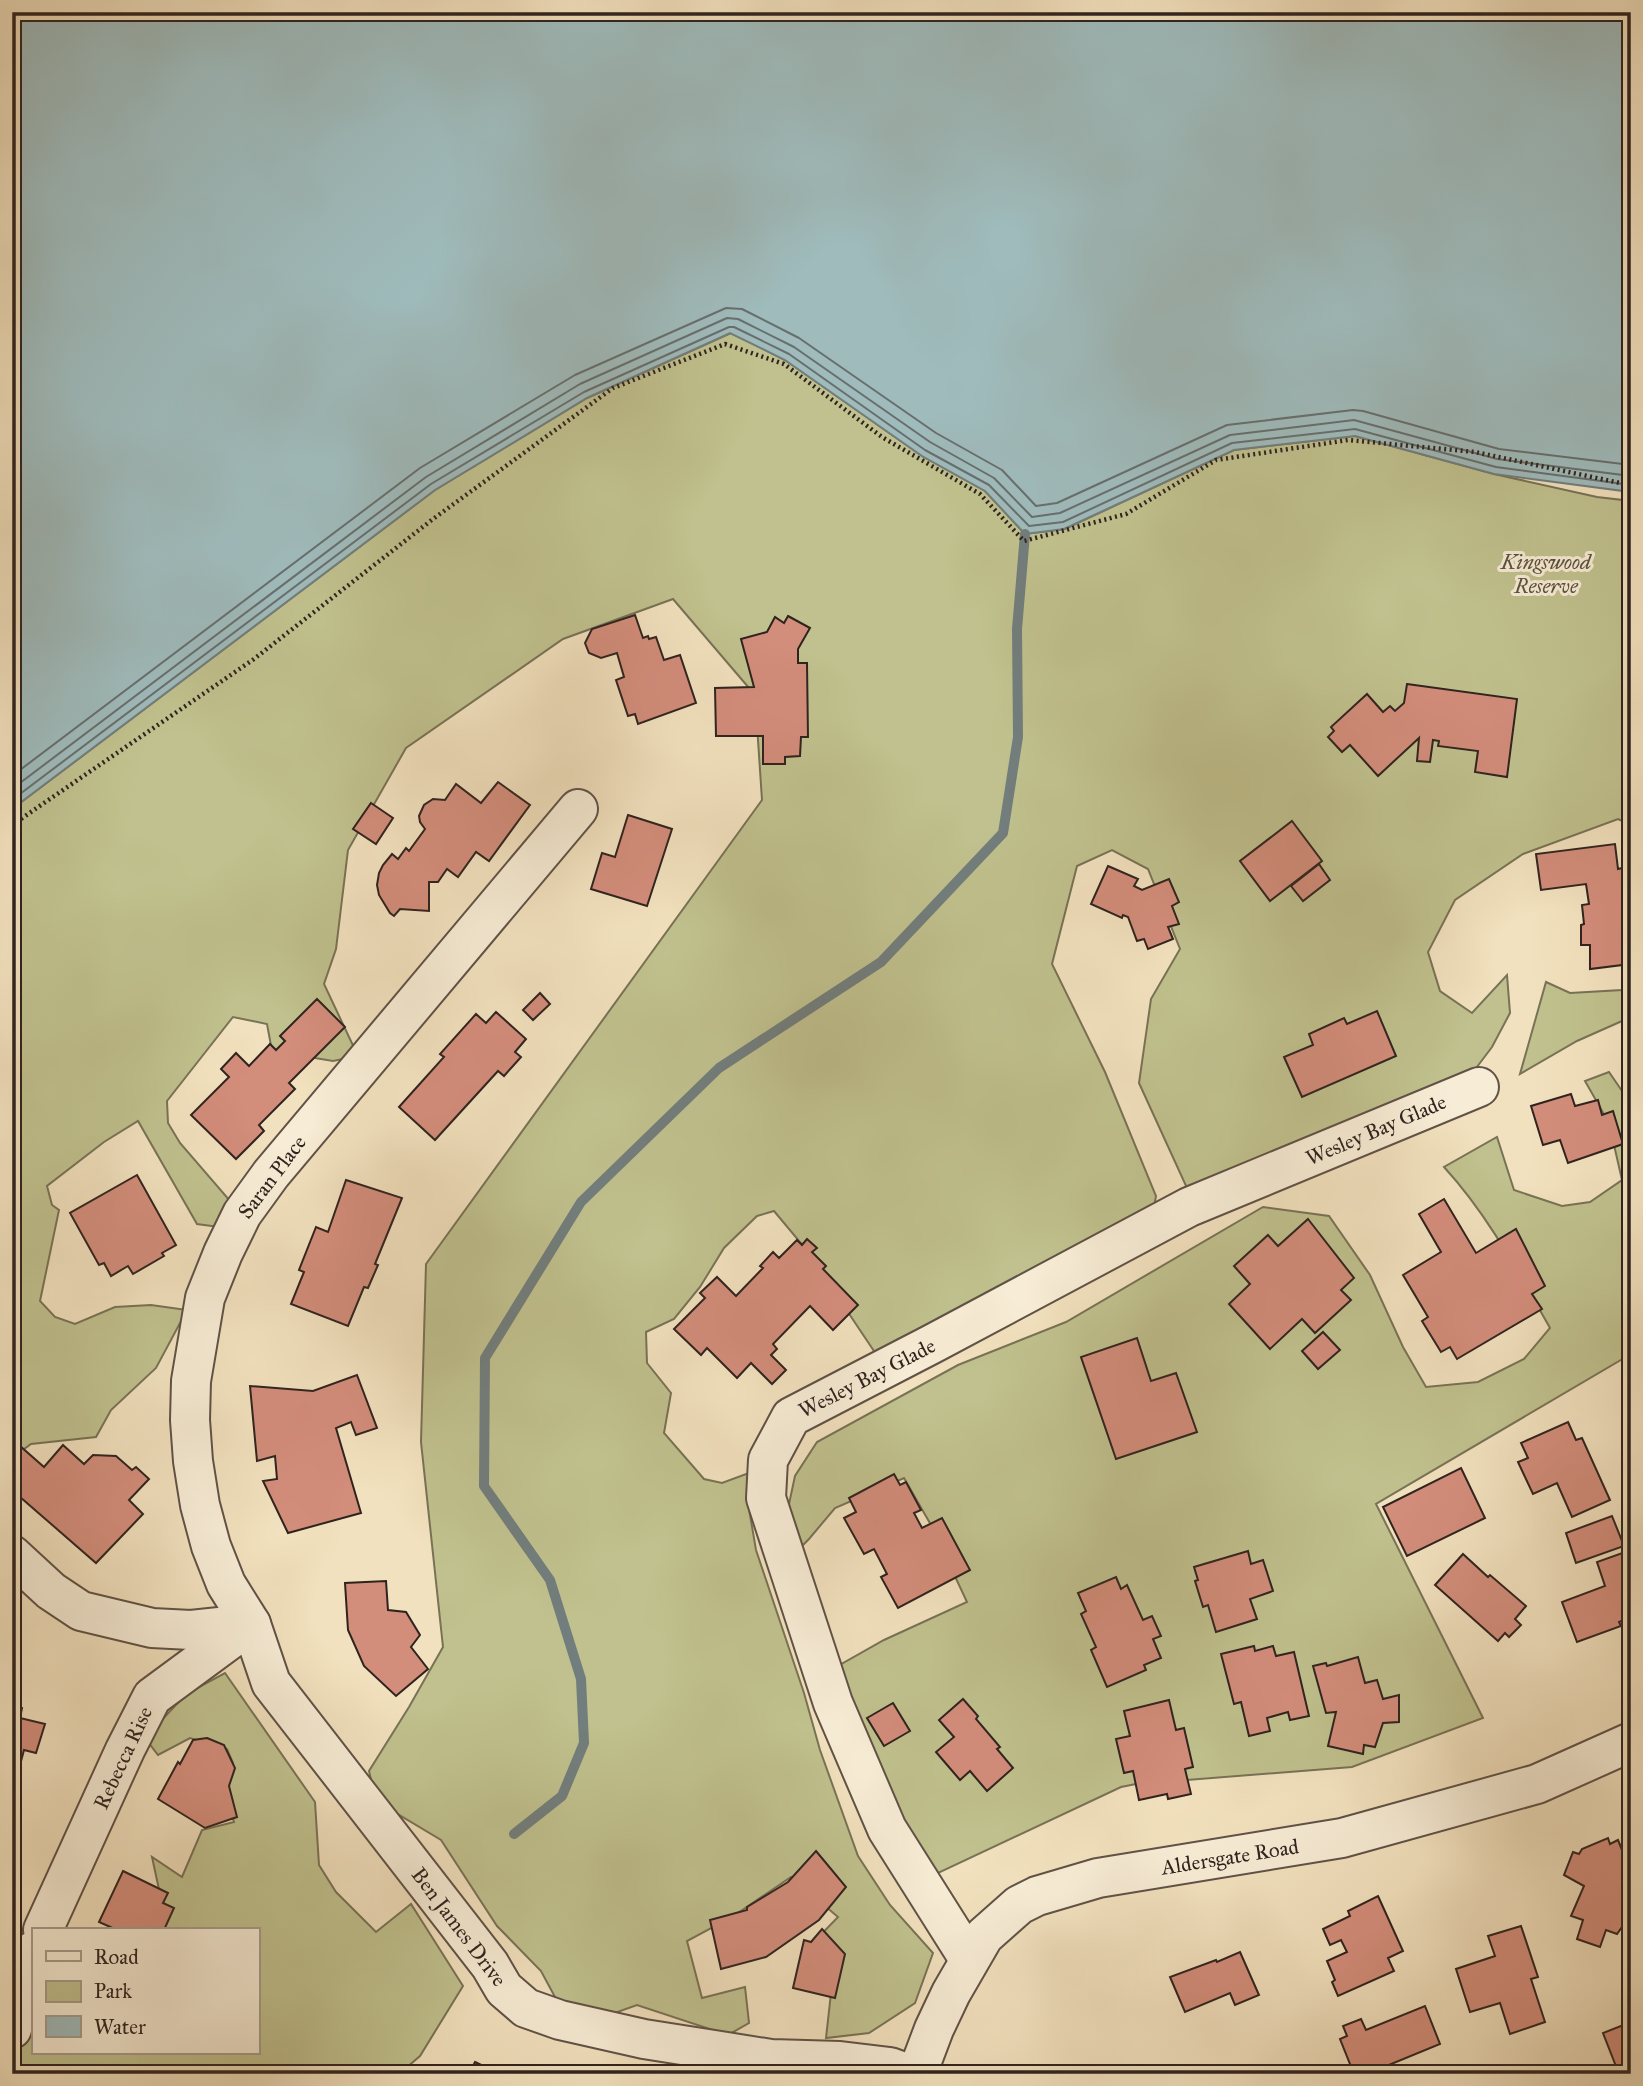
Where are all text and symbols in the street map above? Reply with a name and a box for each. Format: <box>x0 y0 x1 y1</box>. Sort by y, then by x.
park label: Kingswood Reserve <box>1500 549 1593 599</box>
street label: Wesley Bay Glade <box>1302 1089 1450 1171</box>
street label: Saran Place <box>232 1130 312 1224</box>
street label: Wesley Bay Glade <box>794 1332 940 1424</box>
street label: Rebecca Rise <box>88 1702 158 1814</box>
street label: Aldersgate Road <box>1158 1833 1301 1881</box>
street label: Ben James Drive <box>406 1862 512 1992</box>
legend <box>32 1928 259 2054</box>
text: Road <box>94 1944 139 1970</box>
text: Park <box>94 1978 132 2004</box>
text: Water <box>94 2014 146 2040</box>

